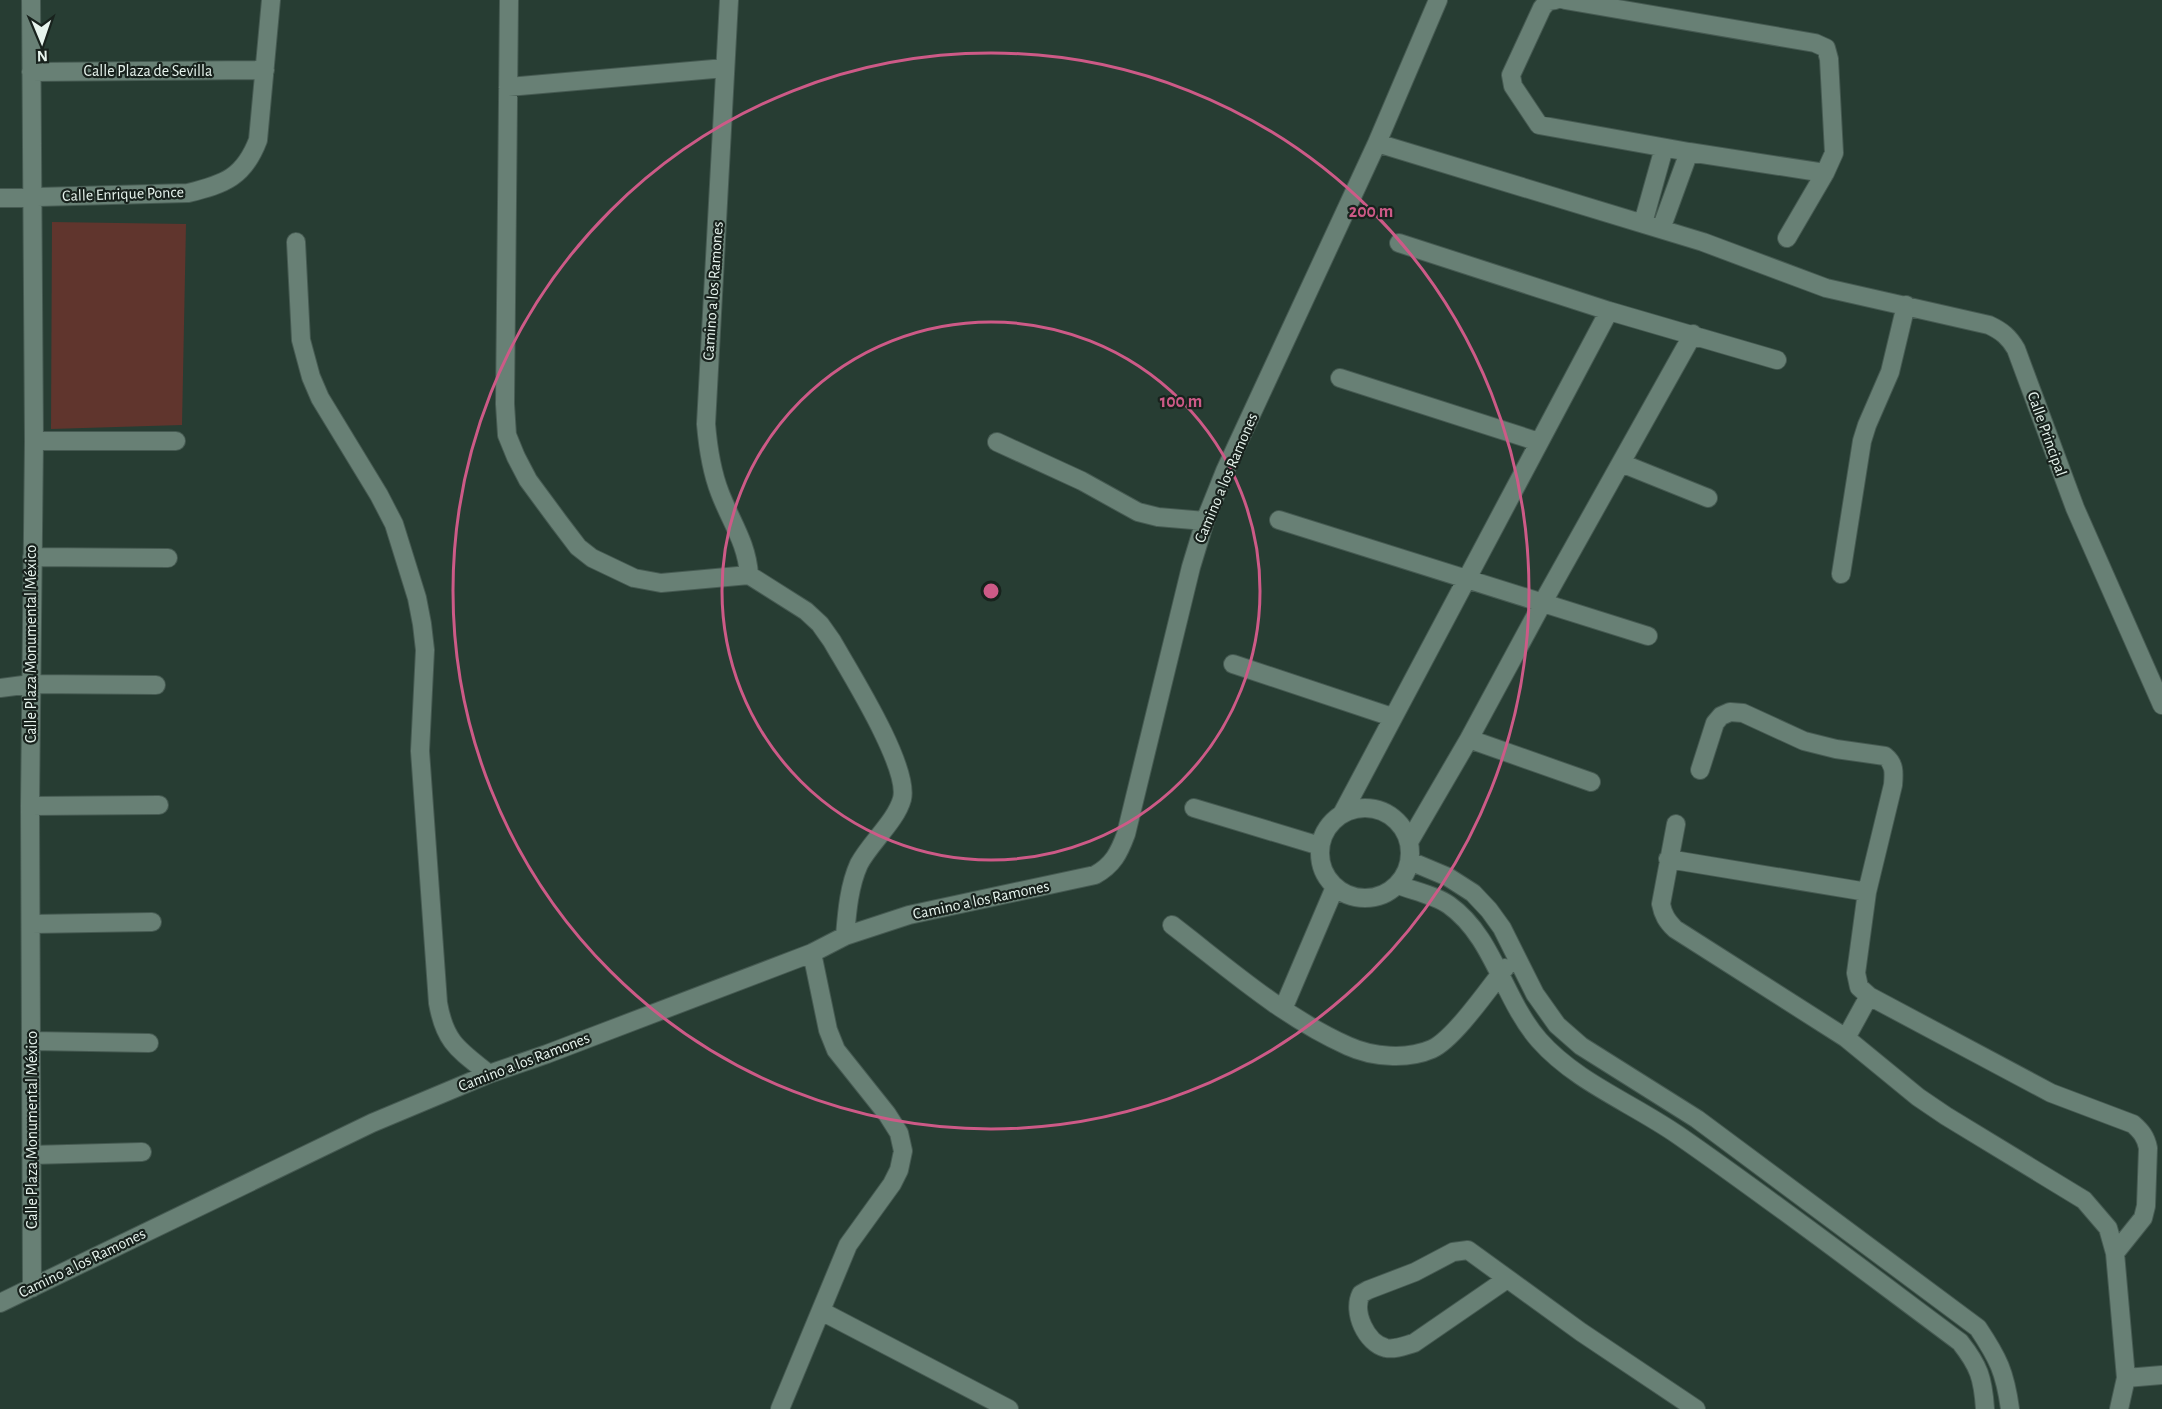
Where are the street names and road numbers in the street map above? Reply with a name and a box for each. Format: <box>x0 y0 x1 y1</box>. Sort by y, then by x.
street label: Calle Plaza de Sevilla <box>84 63 212 79</box>
street label: Calle Enrique Ponce <box>62 184 184 204</box>
street label: Camino a los Ramones <box>700 221 726 361</box>
street label: Calle Principal <box>2024 390 2070 478</box>
street label: Camino a los Ramones <box>1191 411 1261 545</box>
street label: Calle Plaza Monumental México <box>23 545 39 743</box>
street label: Camino a los Ramones <box>911 878 1051 922</box>
street label: Camino a los Ramones <box>456 1030 592 1094</box>
street label: Calle Plaza Monumental México <box>24 1031 40 1229</box>
street label: Camino a los Ramones <box>16 1225 148 1301</box>

